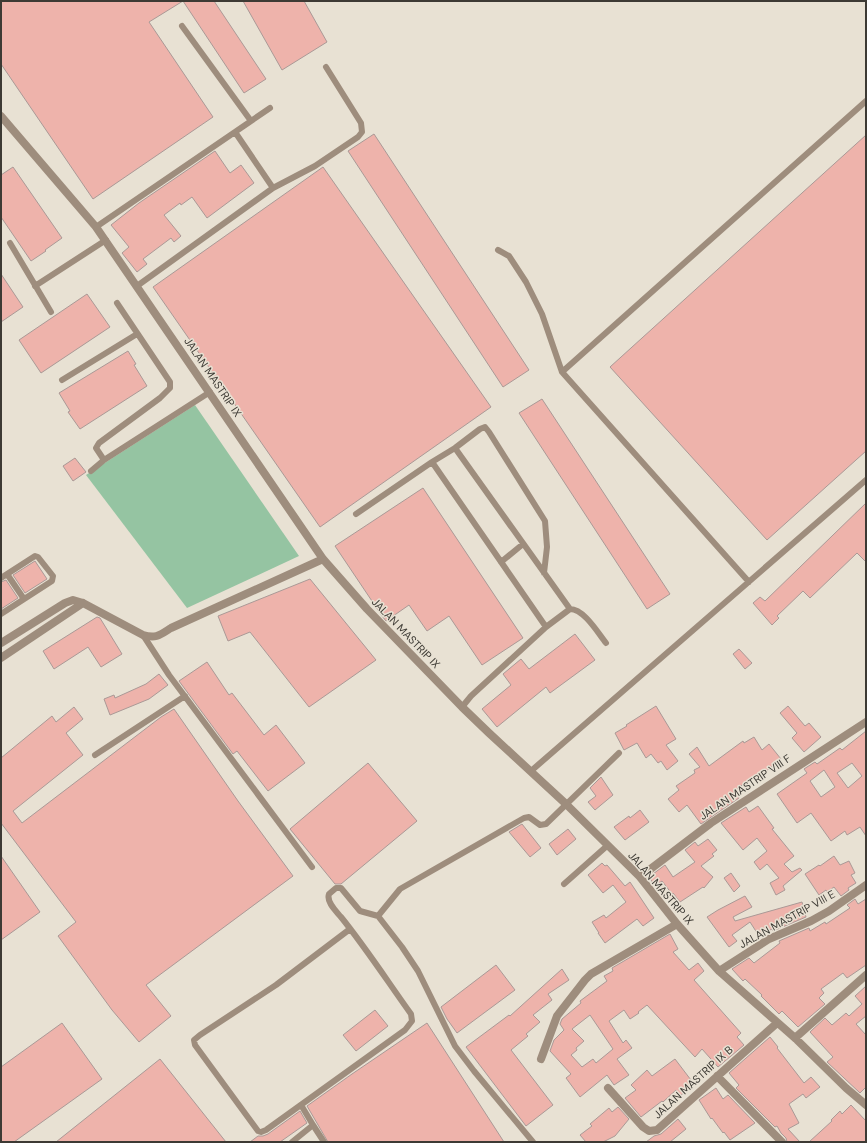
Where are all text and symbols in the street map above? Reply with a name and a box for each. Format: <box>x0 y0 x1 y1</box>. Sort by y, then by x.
street label: JALAN MASTRIP IX <box>181 335 245 420</box>
street label: JALAN MASTRIP IX <box>369 595 443 671</box>
street label: JALAN MASTRIP VIII F <box>697 751 794 823</box>
street label: JALAN MASTRIP IX <box>625 848 697 928</box>
street label: JALAN MASTRIP VIII E <box>737 887 837 951</box>
street label: JALAN MASTRIP IX B <box>650 1042 736 1121</box>

